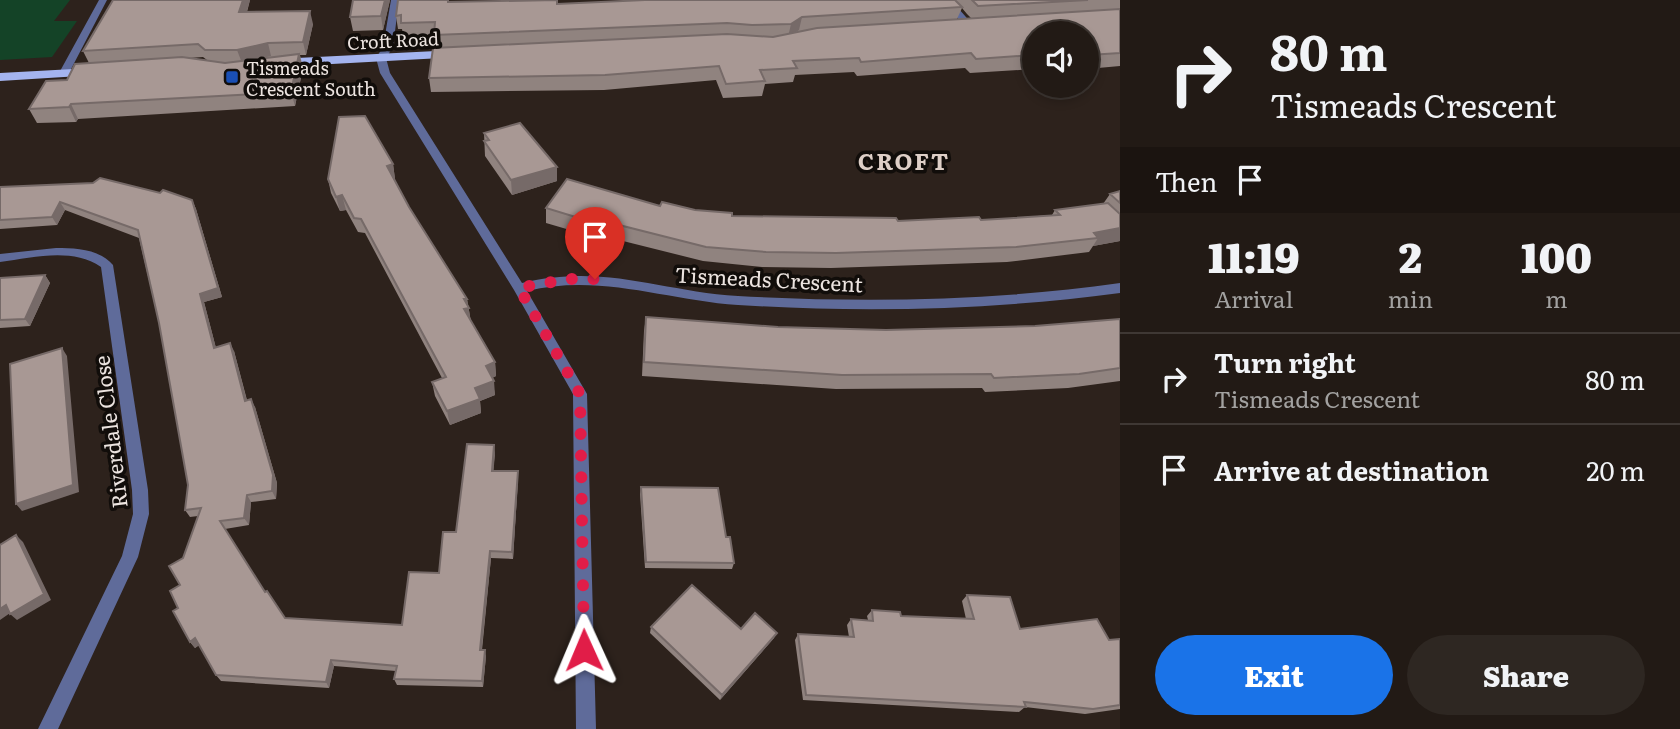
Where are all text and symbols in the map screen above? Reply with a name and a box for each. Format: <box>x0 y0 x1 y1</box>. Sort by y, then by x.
text: 80 m <box>1270 13 1388 86</box>
map controls <box>1022 21 1099 98</box>
button: sound <box>1022 21 1099 98</box>
street label: Croft Road <box>346 24 440 56</box>
icon: right <box>1155 28 1246 119</box>
place label: Tismeads Crescent South <box>246 54 376 102</box>
marker: Tismeads Crescent South <box>224 69 240 85</box>
text: Tismeads Crescent <box>1270 80 1556 128</box>
district label: CROFT <box>858 143 950 177</box>
text: Then <box>1155 161 1217 200</box>
icon: arrive <box>1231 161 1269 199</box>
pin <box>565 207 625 279</box>
icon: arrive <box>576 218 614 256</box>
text: 11:19 <box>1208 224 1300 286</box>
text: 2 <box>1399 224 1422 286</box>
text: 100 <box>1521 224 1592 286</box>
street label: Tismeads Crescent <box>674 258 864 298</box>
text: Arrival <box>1215 281 1293 315</box>
text: min <box>1388 281 1433 315</box>
text: m <box>1545 281 1568 315</box>
text: Turn right <box>1214 342 1356 381</box>
street label: Riverdale Close <box>84 354 134 510</box>
text: 80 m <box>1585 359 1645 398</box>
icon: right <box>1155 360 1193 398</box>
text: Tismeads Crescent <box>1214 381 1420 415</box>
text: Arrive at destination <box>1214 450 1489 489</box>
text: 20 m <box>1586 450 1645 489</box>
icon: arrive <box>1155 451 1193 489</box>
position arrow <box>547 613 621 687</box>
button: Exit <box>1155 635 1393 715</box>
button: Share <box>1407 635 1645 715</box>

